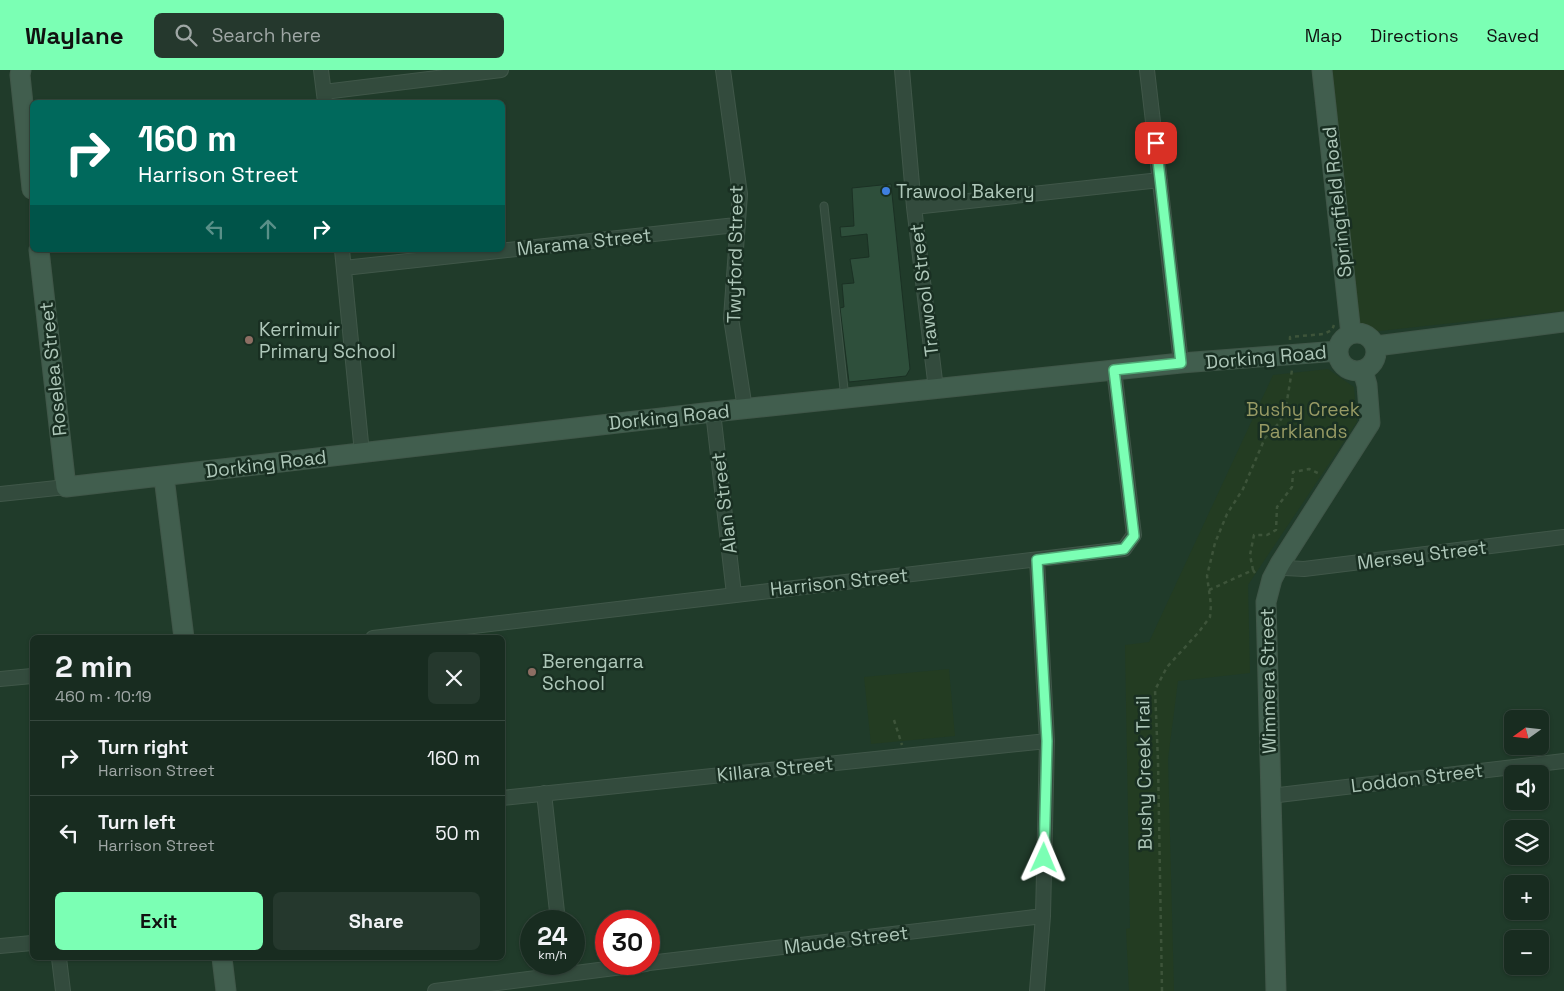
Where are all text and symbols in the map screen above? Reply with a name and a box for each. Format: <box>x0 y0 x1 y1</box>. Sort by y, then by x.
search box <box>154 13 504 58</box>
text: Waylane <box>25 20 124 51</box>
icon: search <box>172 21 200 49</box>
text: Search here <box>212 23 321 48</box>
text: Map <box>1305 24 1342 47</box>
text: Directions <box>1370 24 1459 47</box>
text: Saved <box>1487 24 1539 47</box>
text: 160 m <box>138 117 237 161</box>
icon: right <box>55 120 120 185</box>
pin <box>1135 122 1177 164</box>
street label: Springfield Road <box>1317 125 1357 279</box>
icon: arrive <box>1142 129 1170 157</box>
text: Harrison Street <box>138 160 299 188</box>
place label: Trawool Bakery <box>896 179 1035 204</box>
street label: Twyford Street <box>721 185 749 323</box>
marker: Trawool Bakery <box>880 185 892 197</box>
icon: left <box>201 215 229 243</box>
icon: ahead <box>254 215 282 243</box>
icon: right <box>307 215 335 243</box>
street label: Marama Street <box>515 222 653 262</box>
street label: Trawool Street <box>903 222 945 358</box>
street label: Roselea Street <box>34 301 72 437</box>
place label: Kerrimuir Primary School <box>259 317 396 364</box>
marker: Kerrimuir Primary School <box>243 334 255 346</box>
street label: Dorking Road <box>1204 339 1328 375</box>
park label: Bushy Creek Parklands <box>1246 397 1360 444</box>
street label: Dorking Road <box>607 398 731 436</box>
street label: Dorking Road <box>204 444 328 484</box>
street label: Alan Street <box>705 451 743 555</box>
street label: Mersey Street <box>1356 535 1488 575</box>
street label: Harrison Street <box>769 562 909 602</box>
street label: Wimmera Street <box>1254 608 1282 754</box>
text: 2 min <box>55 647 133 686</box>
place label: Berengarra School <box>542 649 644 696</box>
button: close <box>428 652 480 704</box>
marker: Berengarra School <box>526 666 538 678</box>
text: 460 m · 10:19 <box>55 686 152 707</box>
street label: Bushy Creek Trail <box>1130 695 1158 851</box>
north arrow <box>1504 710 1549 755</box>
map controls <box>1504 710 1549 975</box>
text: Turn right <box>98 735 188 760</box>
icon: right <box>55 744 83 772</box>
text: 160 m <box>427 746 480 771</box>
street label: Killara Street <box>715 750 835 788</box>
street label: Loddon Street <box>1350 757 1484 799</box>
text: Harrison Street <box>98 760 215 781</box>
button: sound <box>1504 765 1549 810</box>
text: Turn left <box>98 810 176 835</box>
icon: left <box>55 819 83 847</box>
button: layers <box>1504 820 1549 865</box>
text: 50 m <box>435 821 480 846</box>
position arrow <box>1017 831 1069 883</box>
text: Harrison Street <box>98 835 215 856</box>
button: + <box>1504 875 1549 920</box>
button: Exit <box>55 892 263 950</box>
button: Share <box>273 892 480 950</box>
speed limit sign: 30 <box>595 910 660 975</box>
text: 24 <box>537 920 568 952</box>
street label: Maude Street <box>782 920 910 960</box>
button: − <box>1504 930 1549 975</box>
text: km/h <box>538 947 567 963</box>

